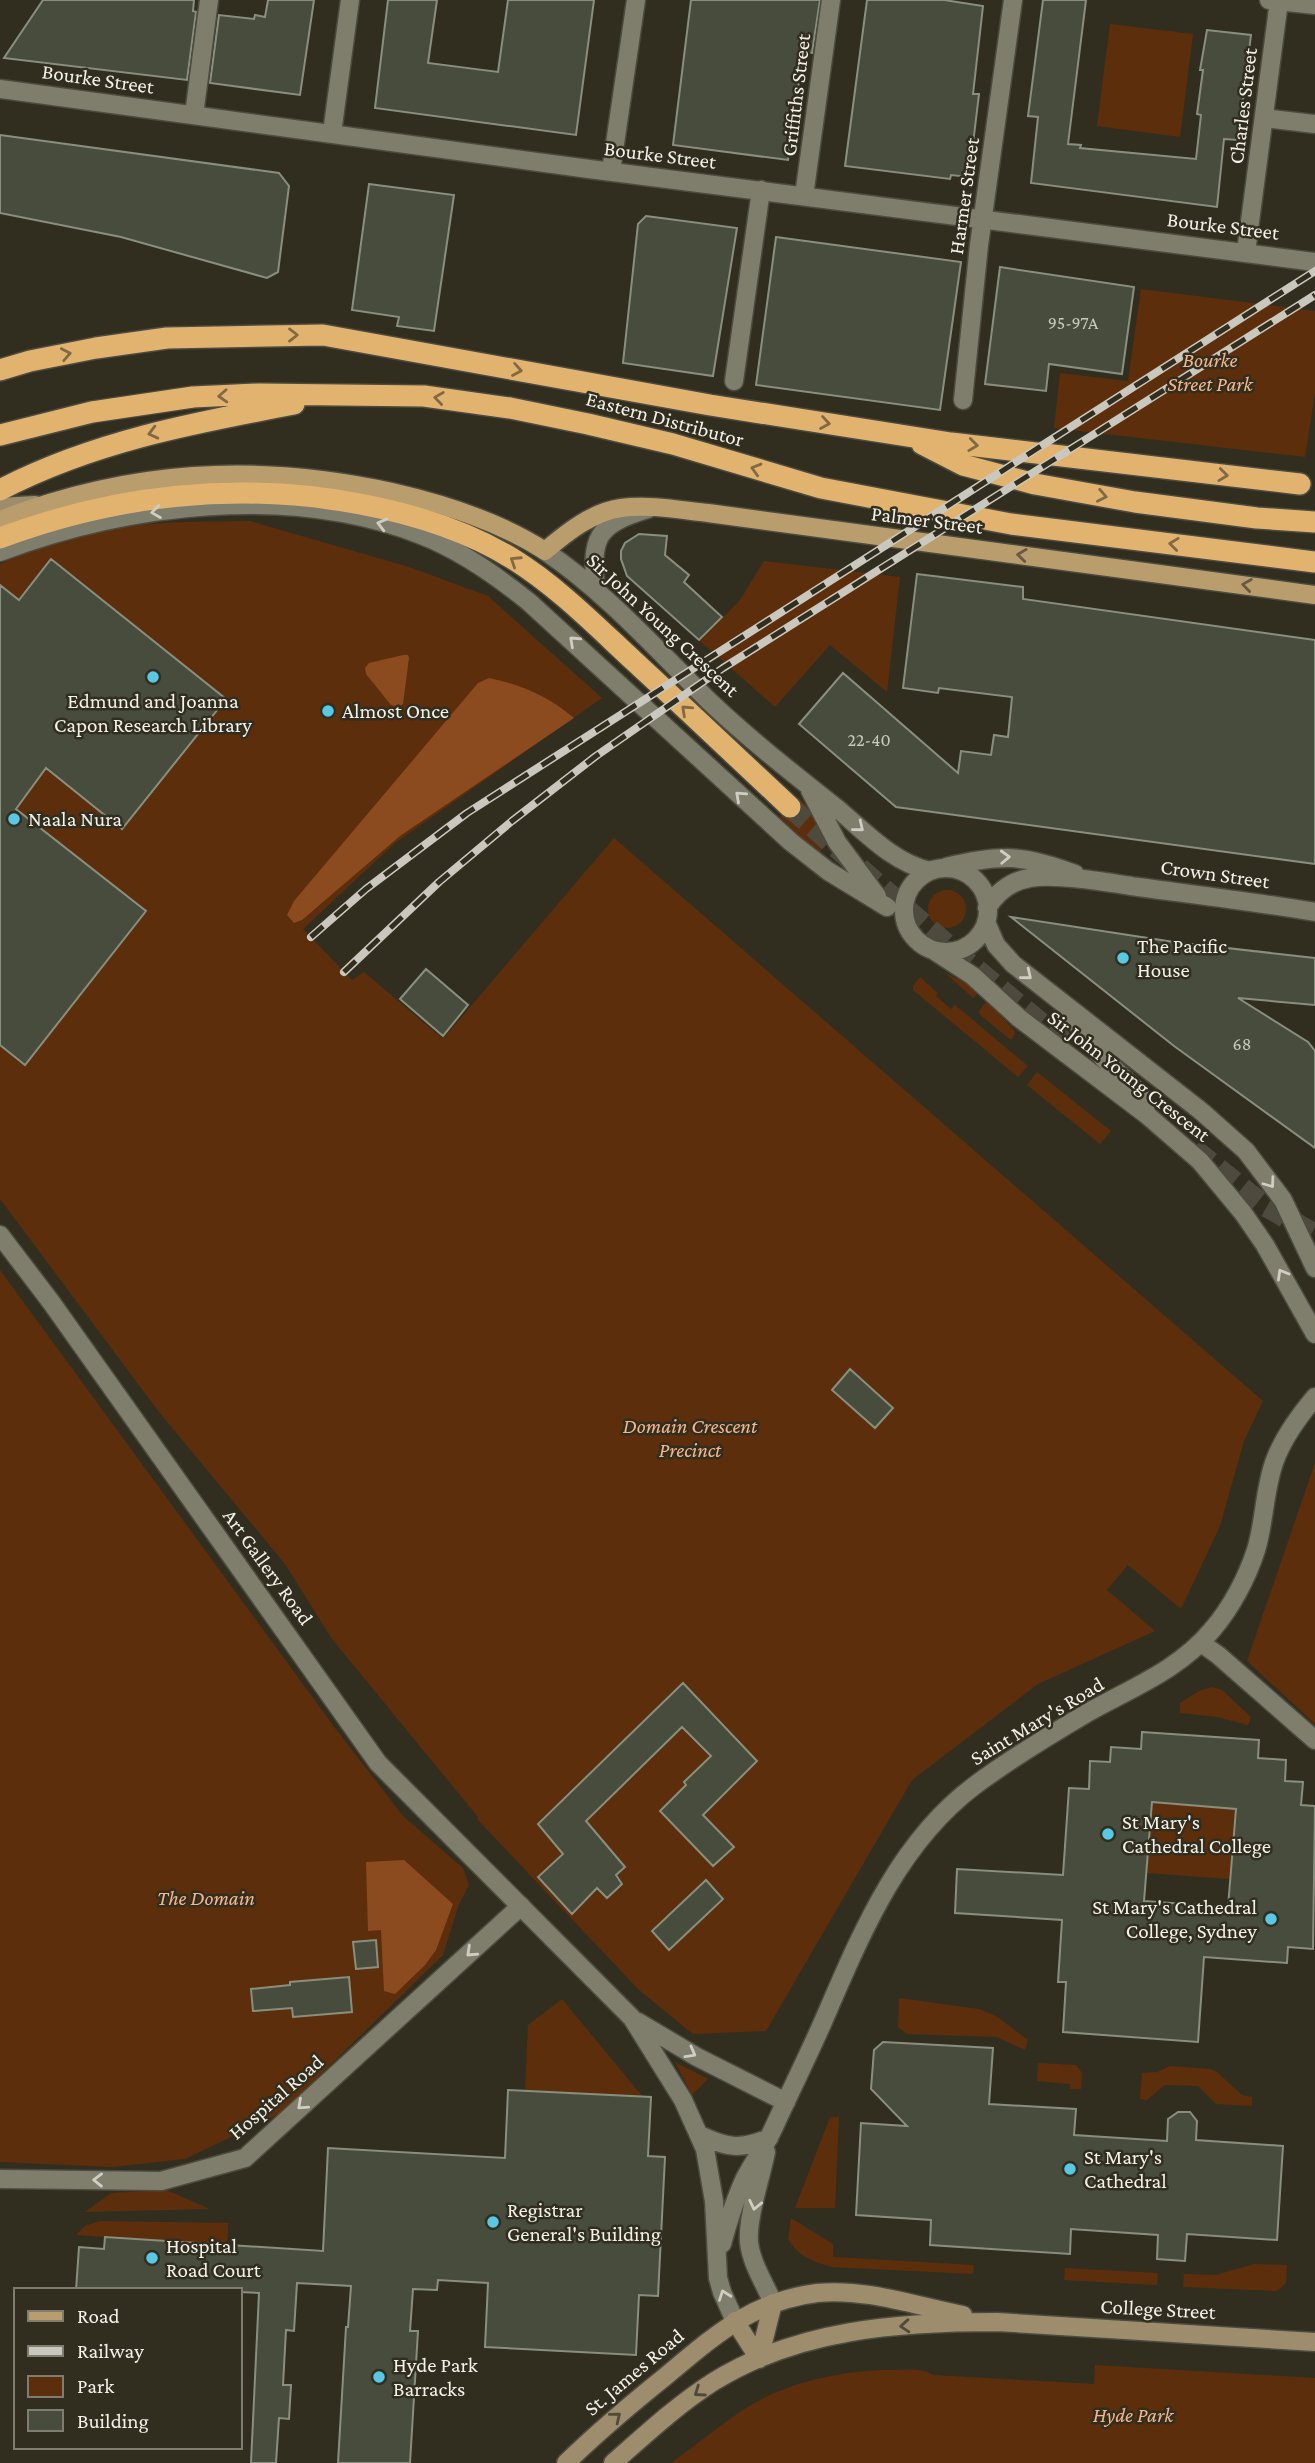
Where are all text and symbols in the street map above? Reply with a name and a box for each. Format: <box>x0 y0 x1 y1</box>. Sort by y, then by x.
street label: Griffiths Street <box>777 31 816 158</box>
street label: Charles Street <box>1224 46 1262 165</box>
street label: Bourke Street <box>41 59 156 99</box>
street label: Harmer Street <box>944 135 984 256</box>
street label: Bourke Street <box>603 136 718 174</box>
street label: Bourke Street <box>1166 207 1281 245</box>
house number: 95-97A <box>1048 313 1099 333</box>
one-way arrow <box>288 327 298 343</box>
one-way arrow <box>60 347 72 362</box>
park label: Bourke Street Park <box>1167 348 1253 396</box>
one-way arrow <box>511 362 523 377</box>
street label: Eastern Distributor <box>583 386 747 452</box>
one-way arrow <box>217 388 228 403</box>
one-way arrow <box>433 391 444 406</box>
one-way arrow <box>820 415 831 430</box>
one-way arrow <box>148 425 160 439</box>
one-way arrow <box>967 438 978 453</box>
one-way arrow <box>750 462 762 477</box>
one-way arrow <box>1217 467 1229 482</box>
one-way arrow <box>1096 488 1108 503</box>
street label: Palmer Street <box>870 501 985 539</box>
one-way arrow <box>150 505 162 520</box>
one-way arrow <box>376 517 388 532</box>
one-way arrow <box>1169 537 1180 552</box>
street label: Sir John Young Crescent <box>582 548 745 702</box>
one-way arrow <box>1016 548 1028 563</box>
one-way arrow <box>510 556 523 569</box>
one-way arrow <box>1242 578 1253 593</box>
one-way arrow <box>569 637 582 649</box>
marker: Edmund and Joanna Capon Research Library <box>145 669 161 685</box>
place label: Edmund and Joanna Capon Research Library <box>54 689 252 737</box>
place label: Almost Once <box>342 699 449 723</box>
marker: Almost Once <box>320 703 336 719</box>
one-way arrow <box>681 705 694 718</box>
house number: 22-40 <box>847 730 891 750</box>
one-way arrow <box>735 792 748 804</box>
place label: Naala Nura <box>28 807 122 831</box>
marker: Naala Nura <box>6 811 22 827</box>
one-way arrow <box>850 819 863 831</box>
one-way arrow <box>1000 850 1011 865</box>
street label: Crown Street <box>1159 854 1272 894</box>
place label: The Pacific House <box>1137 934 1227 982</box>
marker: The Pacific House <box>1115 950 1131 966</box>
one-way arrow <box>1019 966 1031 979</box>
street label: Sir John Young Crescent <box>1043 1005 1216 1147</box>
house number: 68 <box>1233 1034 1251 1054</box>
one-way arrow <box>1262 1175 1275 1187</box>
one-way arrow <box>1278 1269 1291 1282</box>
park label: Domain Crescent Precinct <box>623 1414 758 1462</box>
street label: Art Gallery Road <box>218 1504 318 1630</box>
street label: Saint Mary's Road <box>966 1672 1108 1770</box>
place label: St Mary's Cathedral College <box>1122 1810 1271 1858</box>
marker: St Mary's Cathedral College <box>1100 1826 1116 1842</box>
park label: The Domain <box>157 1886 255 1910</box>
place label: St Mary's Cathedral College, Sydney <box>1092 1895 1257 1943</box>
marker: St Mary's Cathedral College, Sydney <box>1263 1911 1279 1927</box>
one-way arrow <box>466 1944 479 1956</box>
one-way arrow <box>683 2045 696 2058</box>
street label: Hospital Road <box>224 2049 328 2145</box>
one-way arrow <box>298 2097 311 2110</box>
place label: St Mary's Cathedral <box>1084 2145 1167 2193</box>
marker: St Mary's Cathedral <box>1062 2161 1078 2177</box>
one-way arrow <box>93 2172 103 2188</box>
place label: Registrar General's Building <box>507 2198 661 2246</box>
one-way arrow <box>749 2199 763 2211</box>
marker: Registrar General's Building <box>485 2214 501 2230</box>
place label: Hospital Road Court <box>166 2234 262 2282</box>
marker: Hospital Road Court <box>144 2250 160 2266</box>
legend <box>14 2288 242 2449</box>
one-way arrow <box>718 2290 732 2302</box>
street label: College Street <box>1100 2294 1217 2324</box>
text: Road <box>77 2304 120 2328</box>
one-way arrow <box>899 2318 910 2333</box>
street label: St. James Road <box>579 2323 689 2421</box>
text: Railway <box>77 2339 144 2363</box>
place label: Hyde Park Barracks <box>393 2353 478 2401</box>
marker: Hyde Park Barracks <box>371 2369 387 2385</box>
text: Park <box>77 2374 114 2398</box>
one-way arrow <box>694 2384 707 2396</box>
park label: Hyde Park <box>1093 2403 1174 2427</box>
text: Building <box>77 2409 149 2433</box>
one-way arrow <box>608 2412 620 2425</box>

